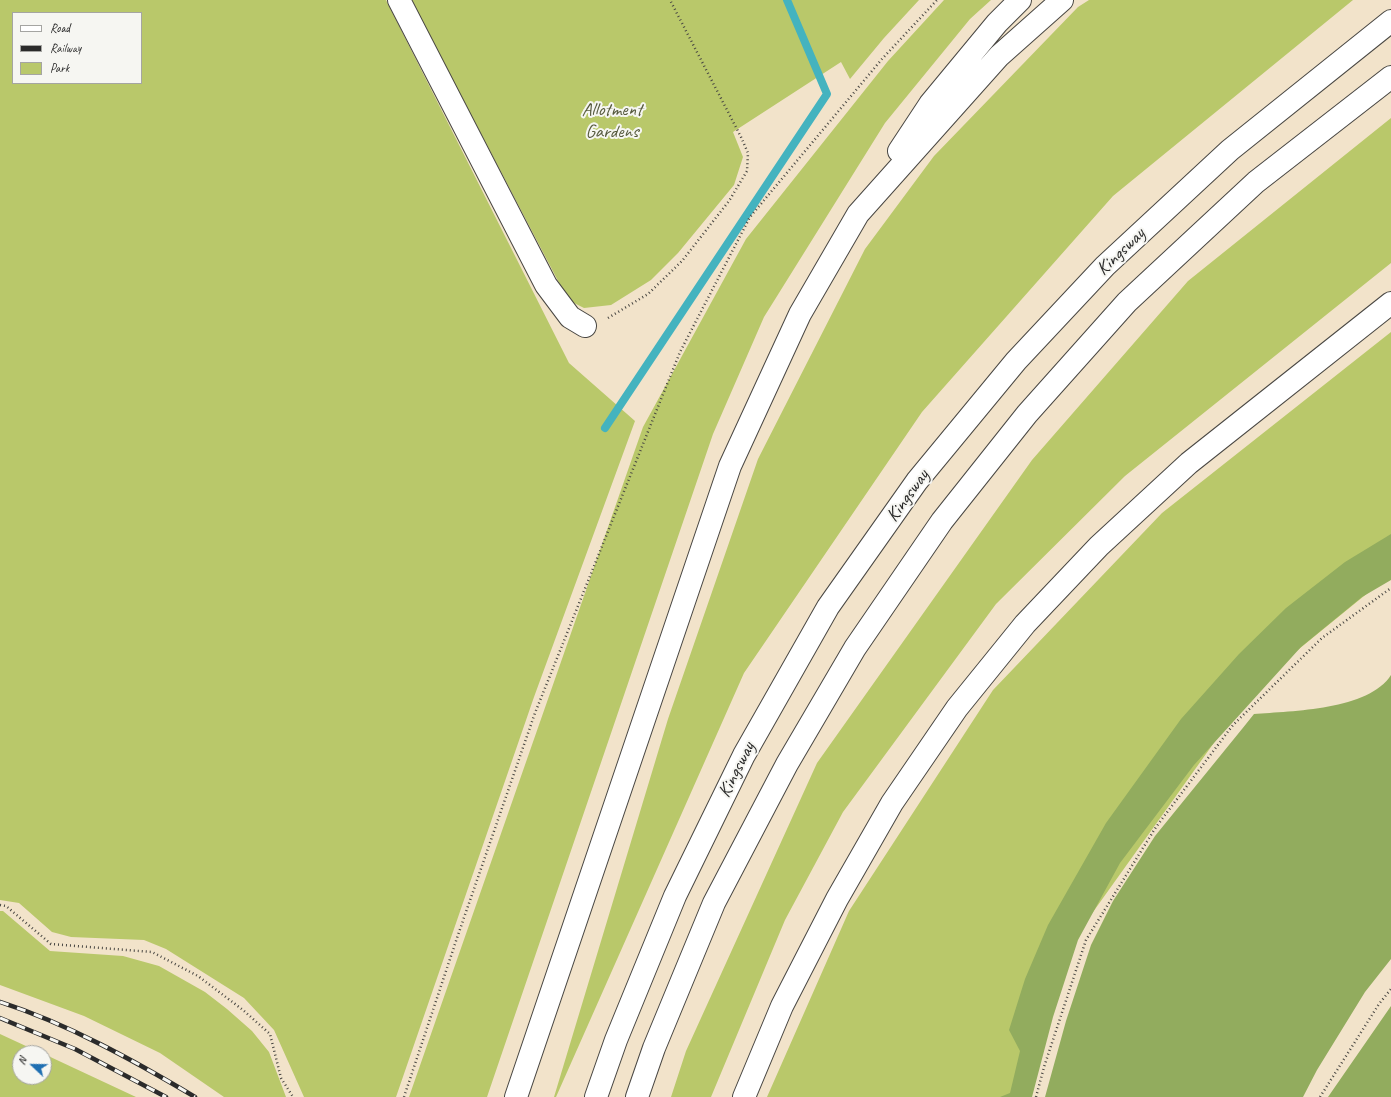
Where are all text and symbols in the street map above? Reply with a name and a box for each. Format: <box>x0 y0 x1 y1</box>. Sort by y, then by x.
legend <box>12 12 142 84</box>
text: Road <box>50 20 70 36</box>
text: Railway <box>50 40 81 56</box>
text: Park <box>50 60 69 76</box>
park label: Allotment Gardens <box>582 99 642 143</box>
street label: Kingsway <box>1092 223 1150 281</box>
street label: Kingsway <box>881 465 935 527</box>
street label: Kingsway <box>713 739 761 801</box>
north arrow <box>12 1045 52 1085</box>
text: N <box>14 1055 30 1067</box>

